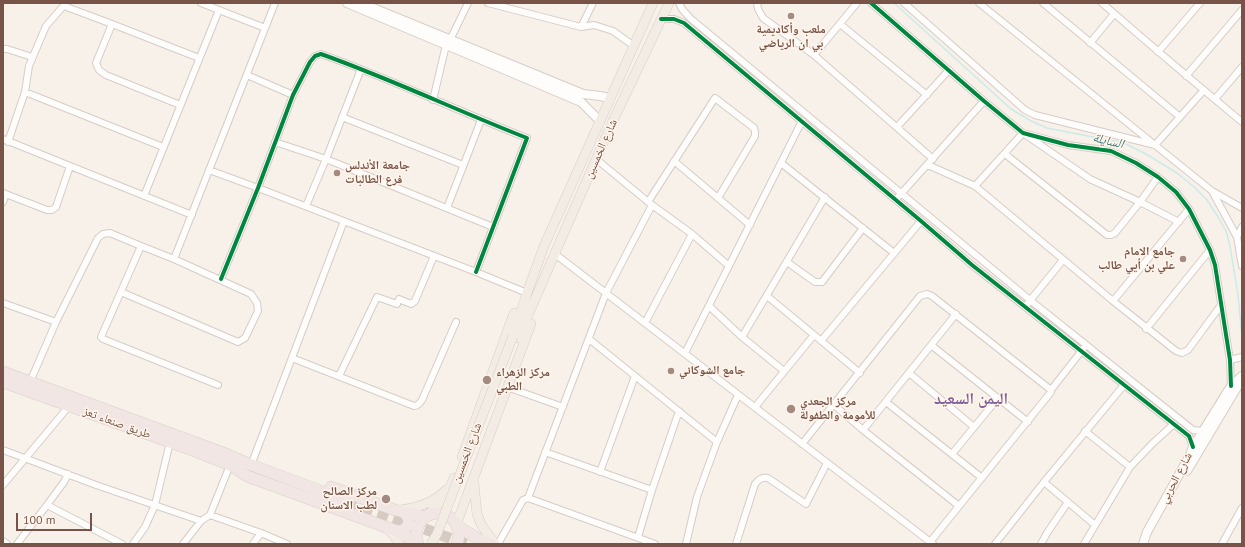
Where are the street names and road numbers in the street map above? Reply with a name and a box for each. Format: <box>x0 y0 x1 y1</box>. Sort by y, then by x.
street label: شارع الخمسين <box>581 117 621 181</box>
street label: طريق صنعاء تعز <box>81 404 153 442</box>
street label: شارع الخمسين <box>449 421 485 485</box>
street label: شارع الحربي <box>1157 450 1195 506</box>

